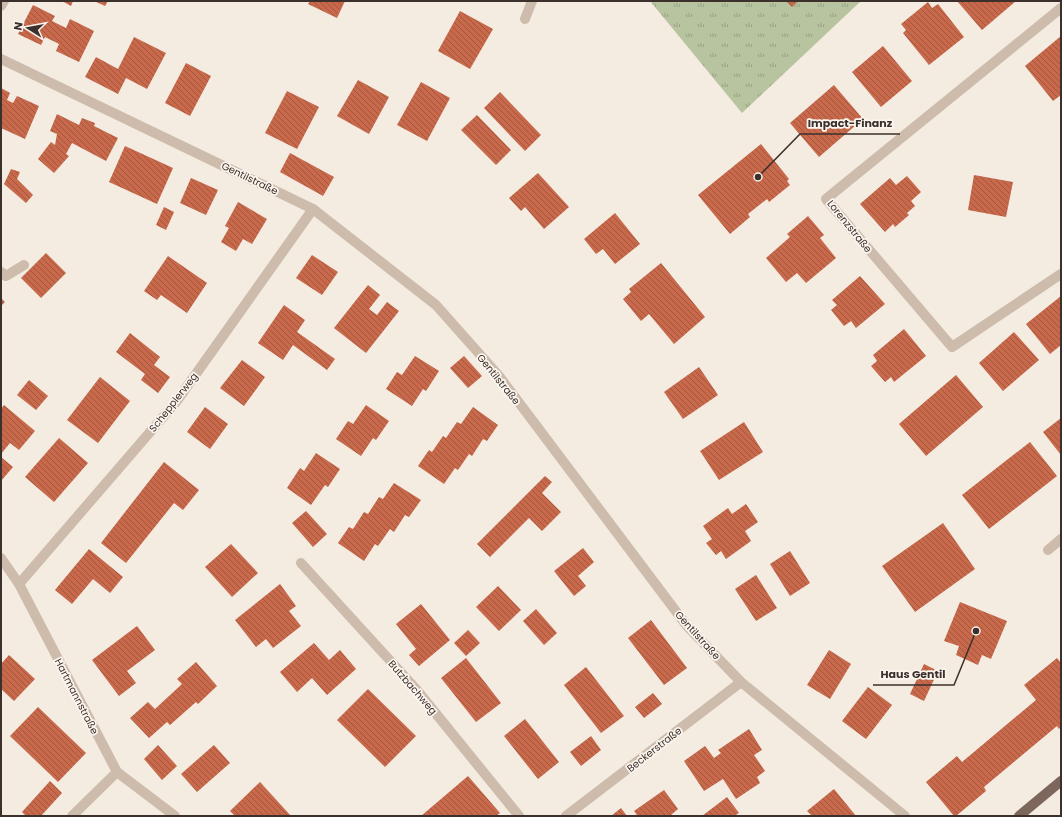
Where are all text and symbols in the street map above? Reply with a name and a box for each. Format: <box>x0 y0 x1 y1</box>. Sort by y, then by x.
north arrow <box>8 8 48 48</box>
text: N <box>10 21 27 32</box>
callout: Impact-Finanz <box>800 111 900 134</box>
text: Impact-Finanz <box>808 115 893 131</box>
street label: Gentilstraße <box>219 158 281 199</box>
street label: Lorenzstraße <box>824 197 876 256</box>
street label: Gentilstraße <box>473 351 524 408</box>
street label: Schepplerweg <box>145 369 201 435</box>
street label: Gentilstraße <box>672 608 724 663</box>
street label: Hartmannstraße <box>51 656 102 737</box>
street label: Butzbachweg <box>385 657 441 718</box>
callout: Haus Gentil <box>873 662 954 685</box>
text: Haus Gentil <box>881 666 945 682</box>
street label: Beckerstraße <box>624 723 685 776</box>

